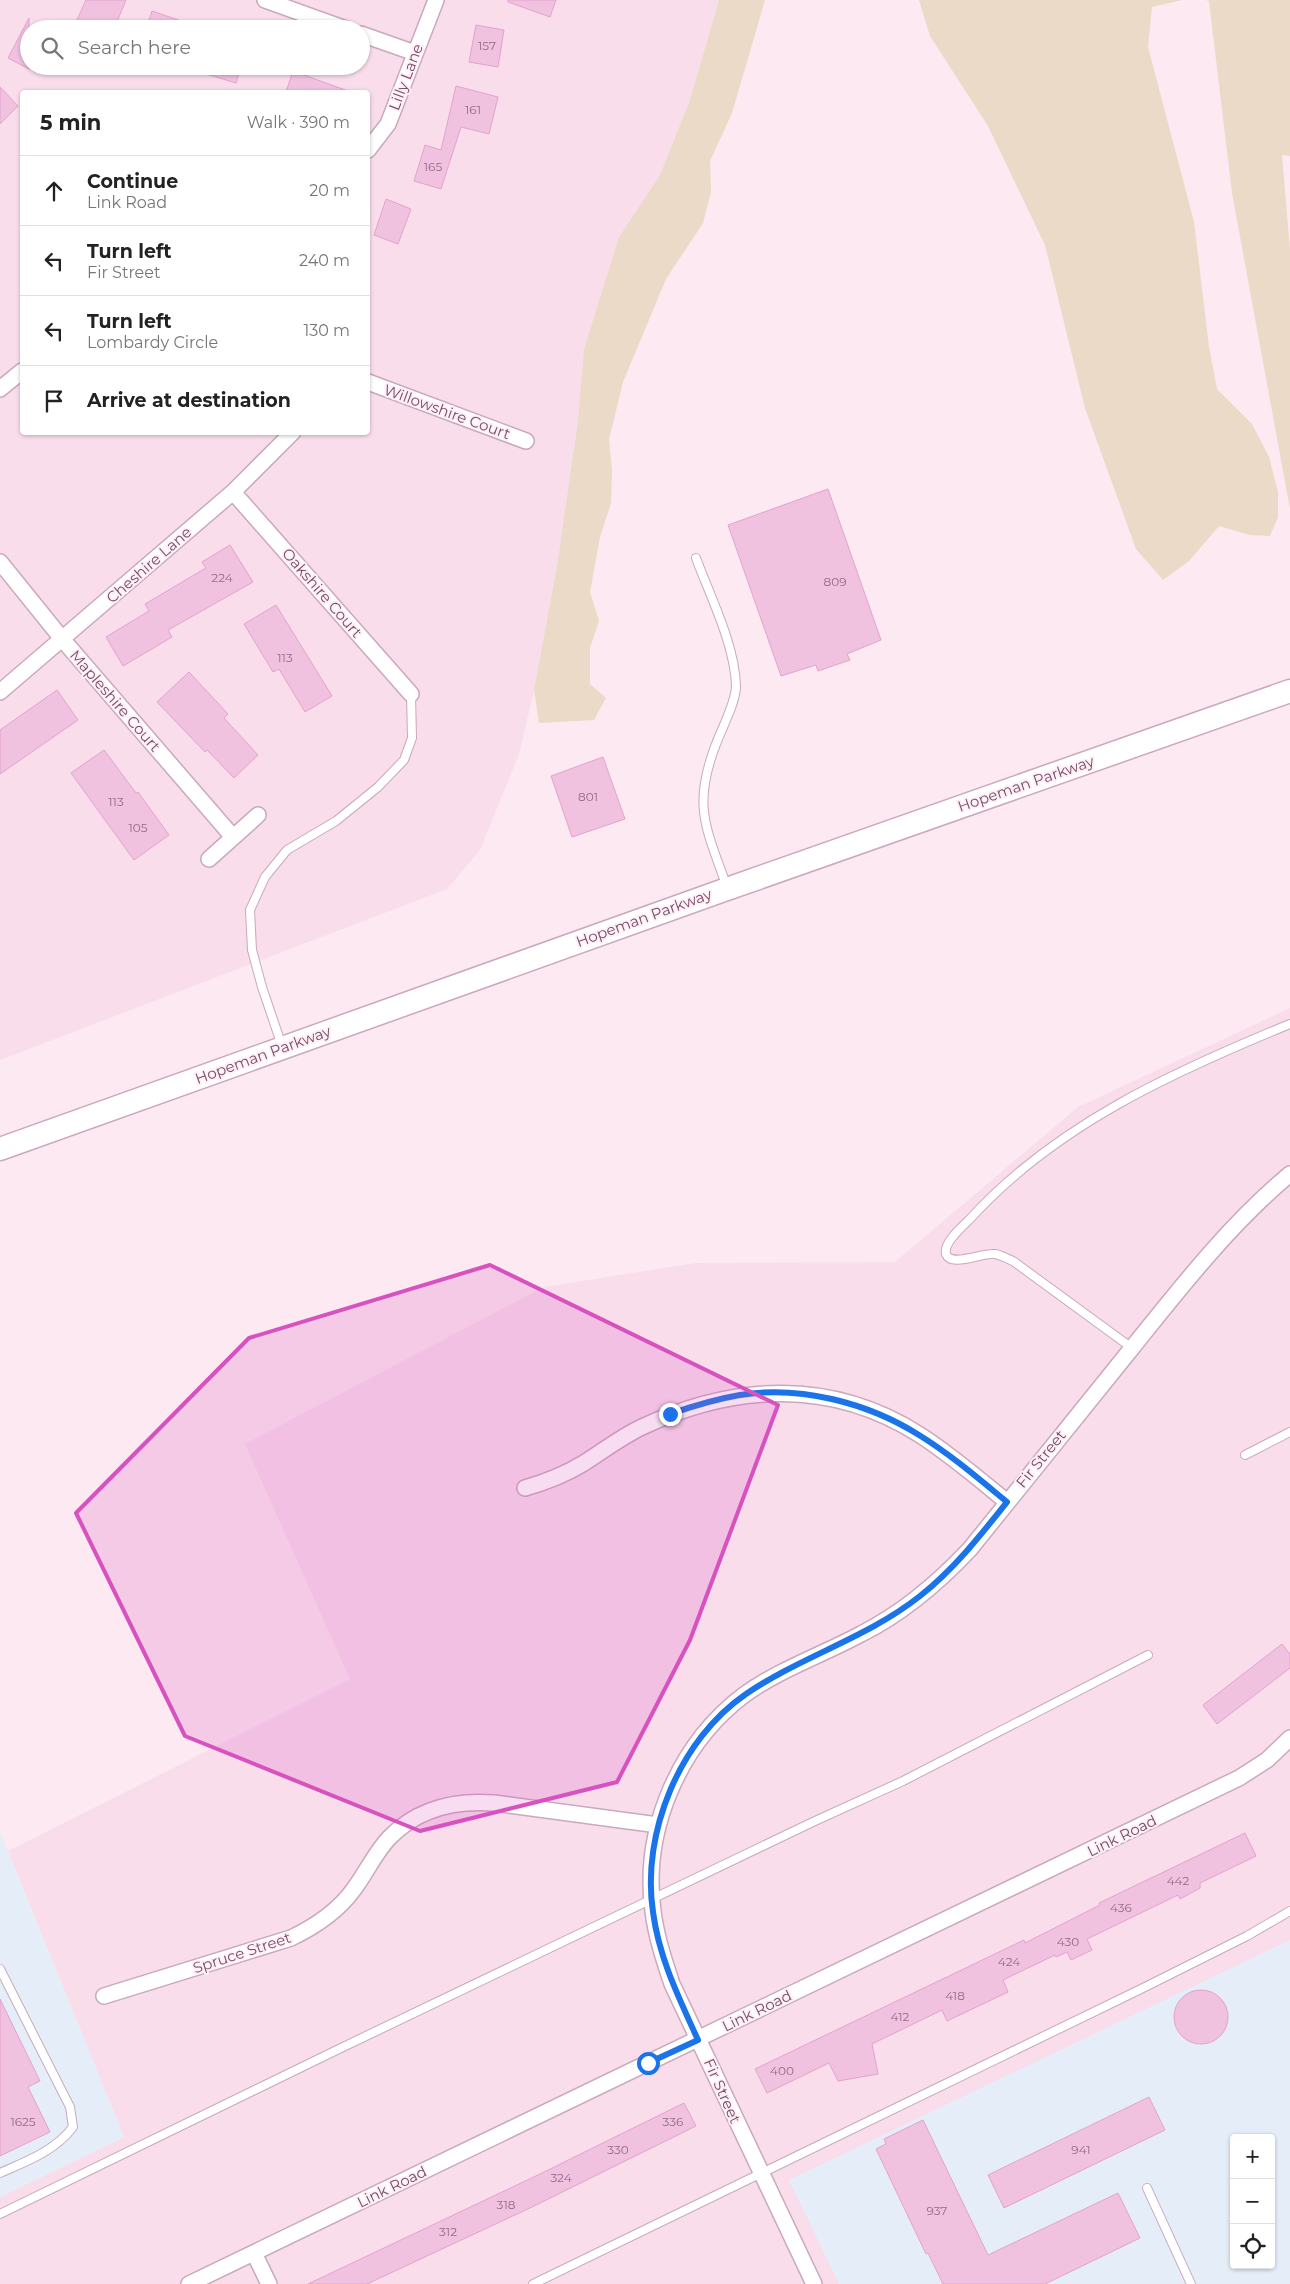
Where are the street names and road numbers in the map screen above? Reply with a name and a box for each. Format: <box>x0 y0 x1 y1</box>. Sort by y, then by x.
street label: Lilly Lane <box>384 41 427 113</box>
street label: Willowshire Court <box>381 380 513 443</box>
street label: Cheshire Lane <box>102 522 195 607</box>
street label: Oakshire Court <box>278 544 366 641</box>
street label: Mapleshire Court <box>66 646 165 756</box>
street label: Hopeman Parkway <box>955 751 1097 816</box>
street label: Hopeman Parkway <box>573 884 715 951</box>
street label: Hopeman Parkway <box>192 1021 334 1088</box>
street label: Fir Street <box>1012 1426 1070 1491</box>
street label: Link Road <box>1084 1811 1160 1861</box>
street label: Spruce Street <box>190 1928 293 1977</box>
street label: Link Road <box>719 1986 795 2036</box>
street label: Fir Street <box>700 2055 745 2126</box>
street label: Link Road <box>354 2162 430 2212</box>

